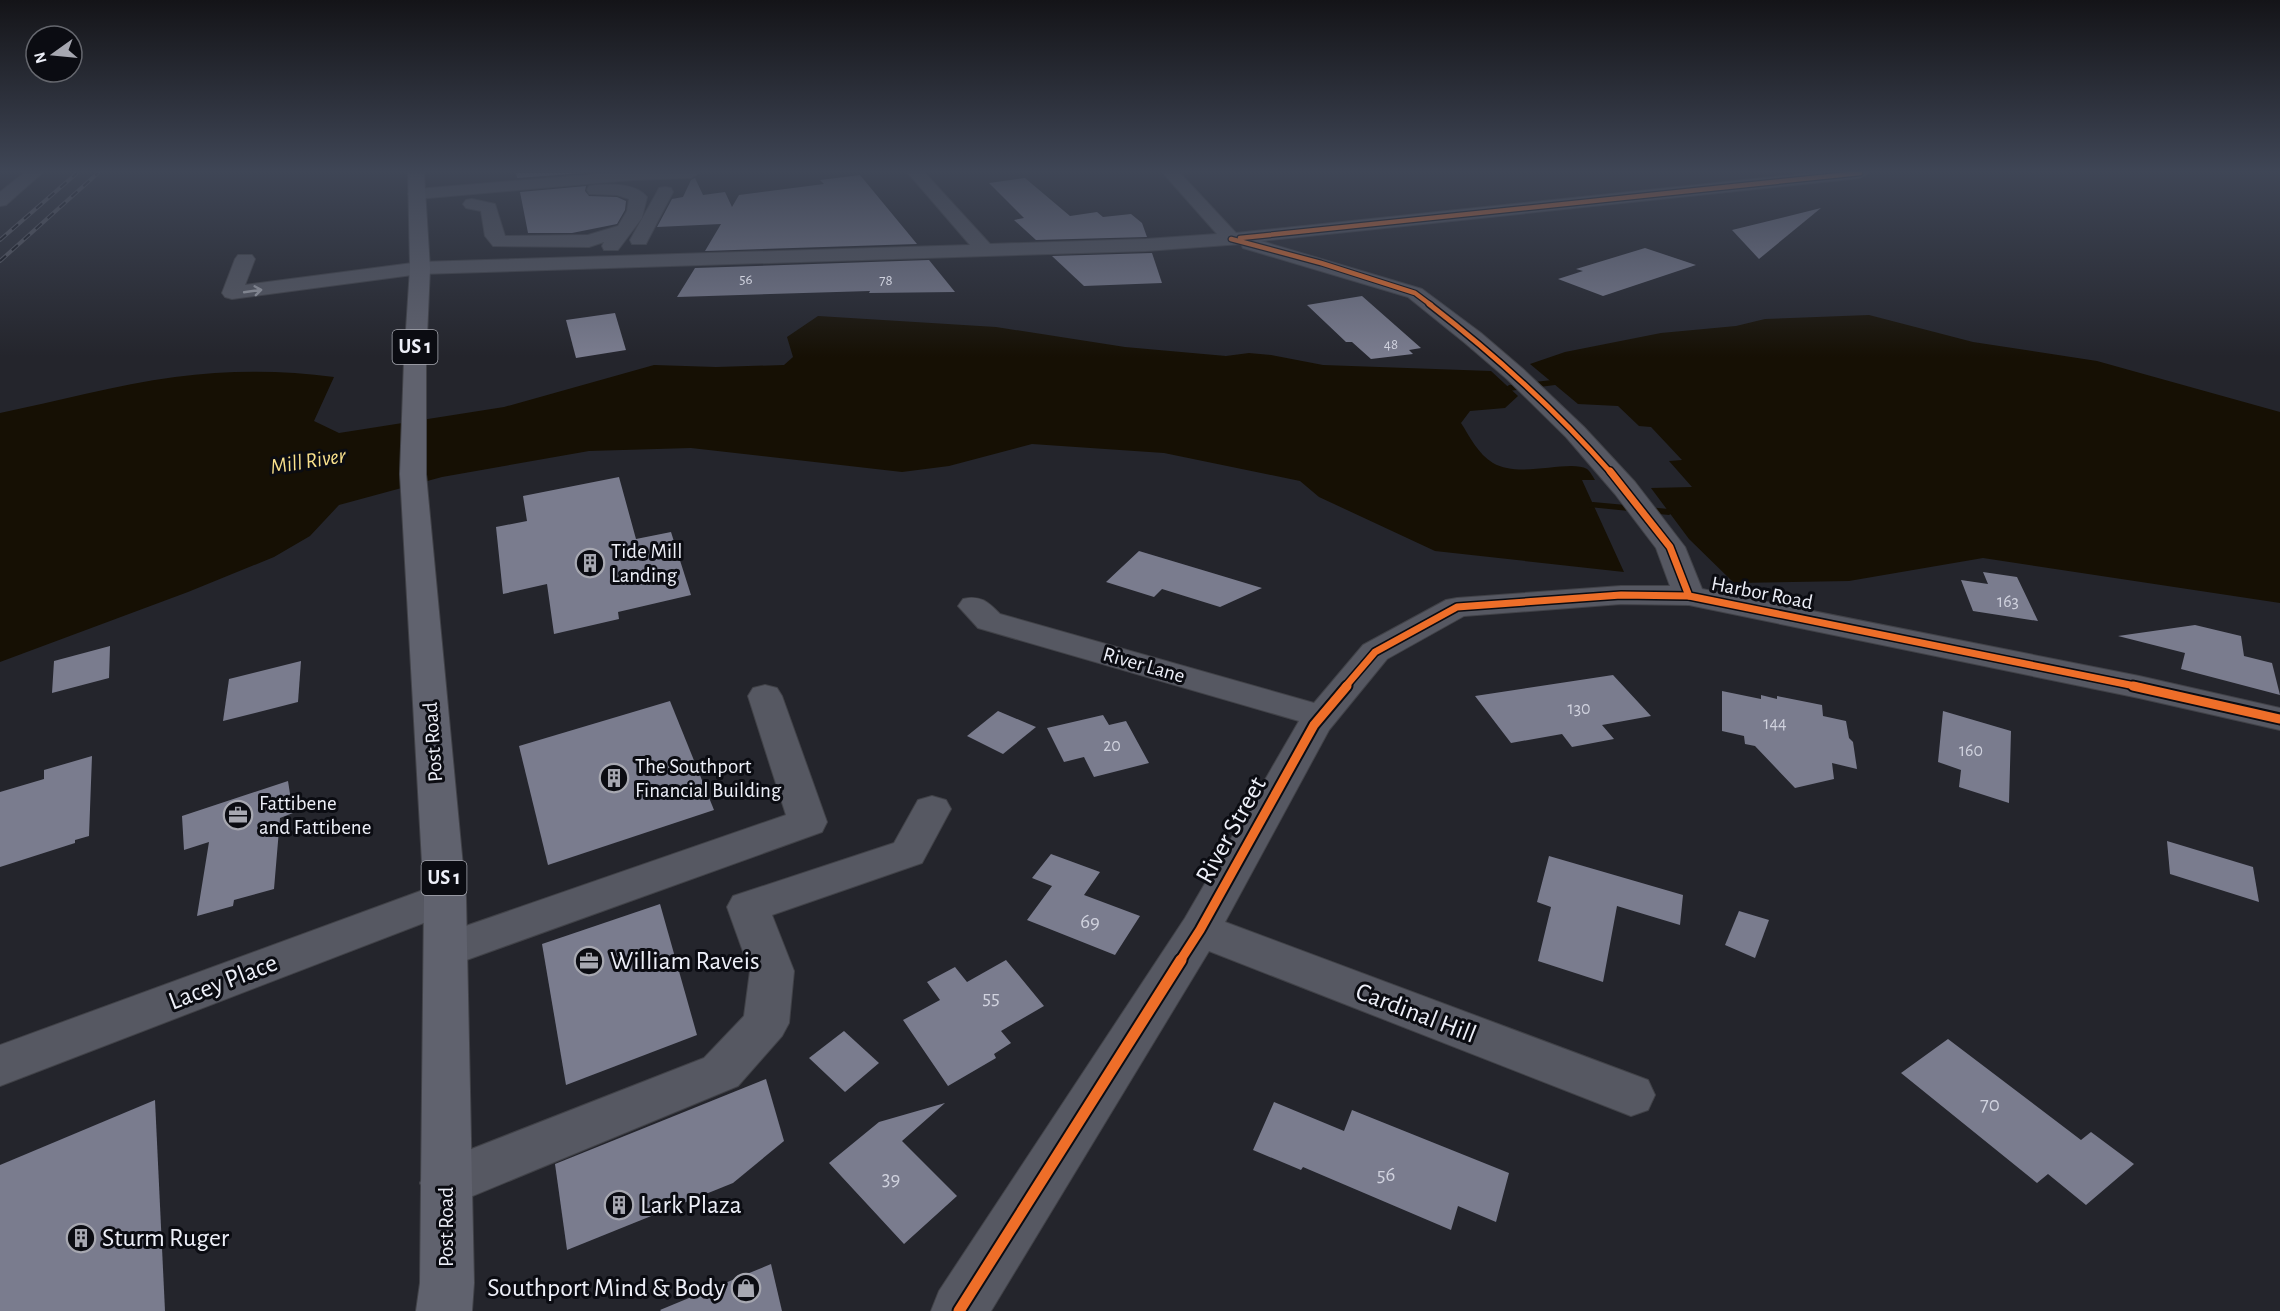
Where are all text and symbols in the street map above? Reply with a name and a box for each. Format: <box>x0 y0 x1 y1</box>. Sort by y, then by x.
north arrow <box>24 24 84 84</box>
text: N <box>31 50 50 65</box>
house number: 56 <box>739 272 753 287</box>
house number: 78 <box>879 273 893 288</box>
one-way arrow <box>242 285 262 296</box>
road number: US 1 <box>392 330 438 364</box>
house number: 48 <box>1384 337 1398 352</box>
water label: Mill River <box>269 444 348 478</box>
place label: Tide Mill Landing <box>611 541 682 586</box>
building icon: Tide Mill Landing <box>574 547 606 579</box>
street label: Harbor Road <box>1709 573 1815 613</box>
house number: 163 <box>1997 593 2019 611</box>
street label: River Lane <box>1101 643 1187 687</box>
house number: 130 <box>1567 700 1591 718</box>
street label: Post Road <box>420 701 446 783</box>
house number: 144 <box>1763 715 1787 733</box>
house number: 20 <box>1103 737 1121 755</box>
house number: 160 <box>1959 742 1983 760</box>
place label: The Southport Financial Building <box>635 756 782 801</box>
building icon: The Southport Financial Building <box>598 762 630 794</box>
street label: River Street <box>1191 772 1271 888</box>
place label: Fattibene and Fattibene <box>259 793 371 838</box>
office icon: Fattibene and Fattibene <box>222 799 254 831</box>
road number: US 1 <box>422 861 466 895</box>
house number: 69 <box>1080 911 1100 932</box>
office icon: William Raveis <box>573 945 605 977</box>
place label: William Raveis <box>610 948 760 974</box>
street label: Lacey Place <box>165 949 281 1015</box>
street label: Cardinal Hill <box>1352 978 1480 1048</box>
house number: 55 <box>982 987 1000 1008</box>
house number: 70 <box>1980 1094 2000 1115</box>
house number: 56 <box>1377 1164 1395 1185</box>
house number: 39 <box>882 1168 900 1189</box>
street label: Post Road <box>436 1187 457 1267</box>
building icon: Lark Plaza <box>603 1189 635 1221</box>
place label: Lark Plaza <box>640 1192 742 1218</box>
building icon: Sturm Ruger <box>65 1222 97 1254</box>
place label: Sturm Ruger <box>102 1225 230 1251</box>
shop icon: Southport Mind & Body <box>730 1272 762 1304</box>
place label: Southport Mind & Body <box>487 1275 725 1301</box>

